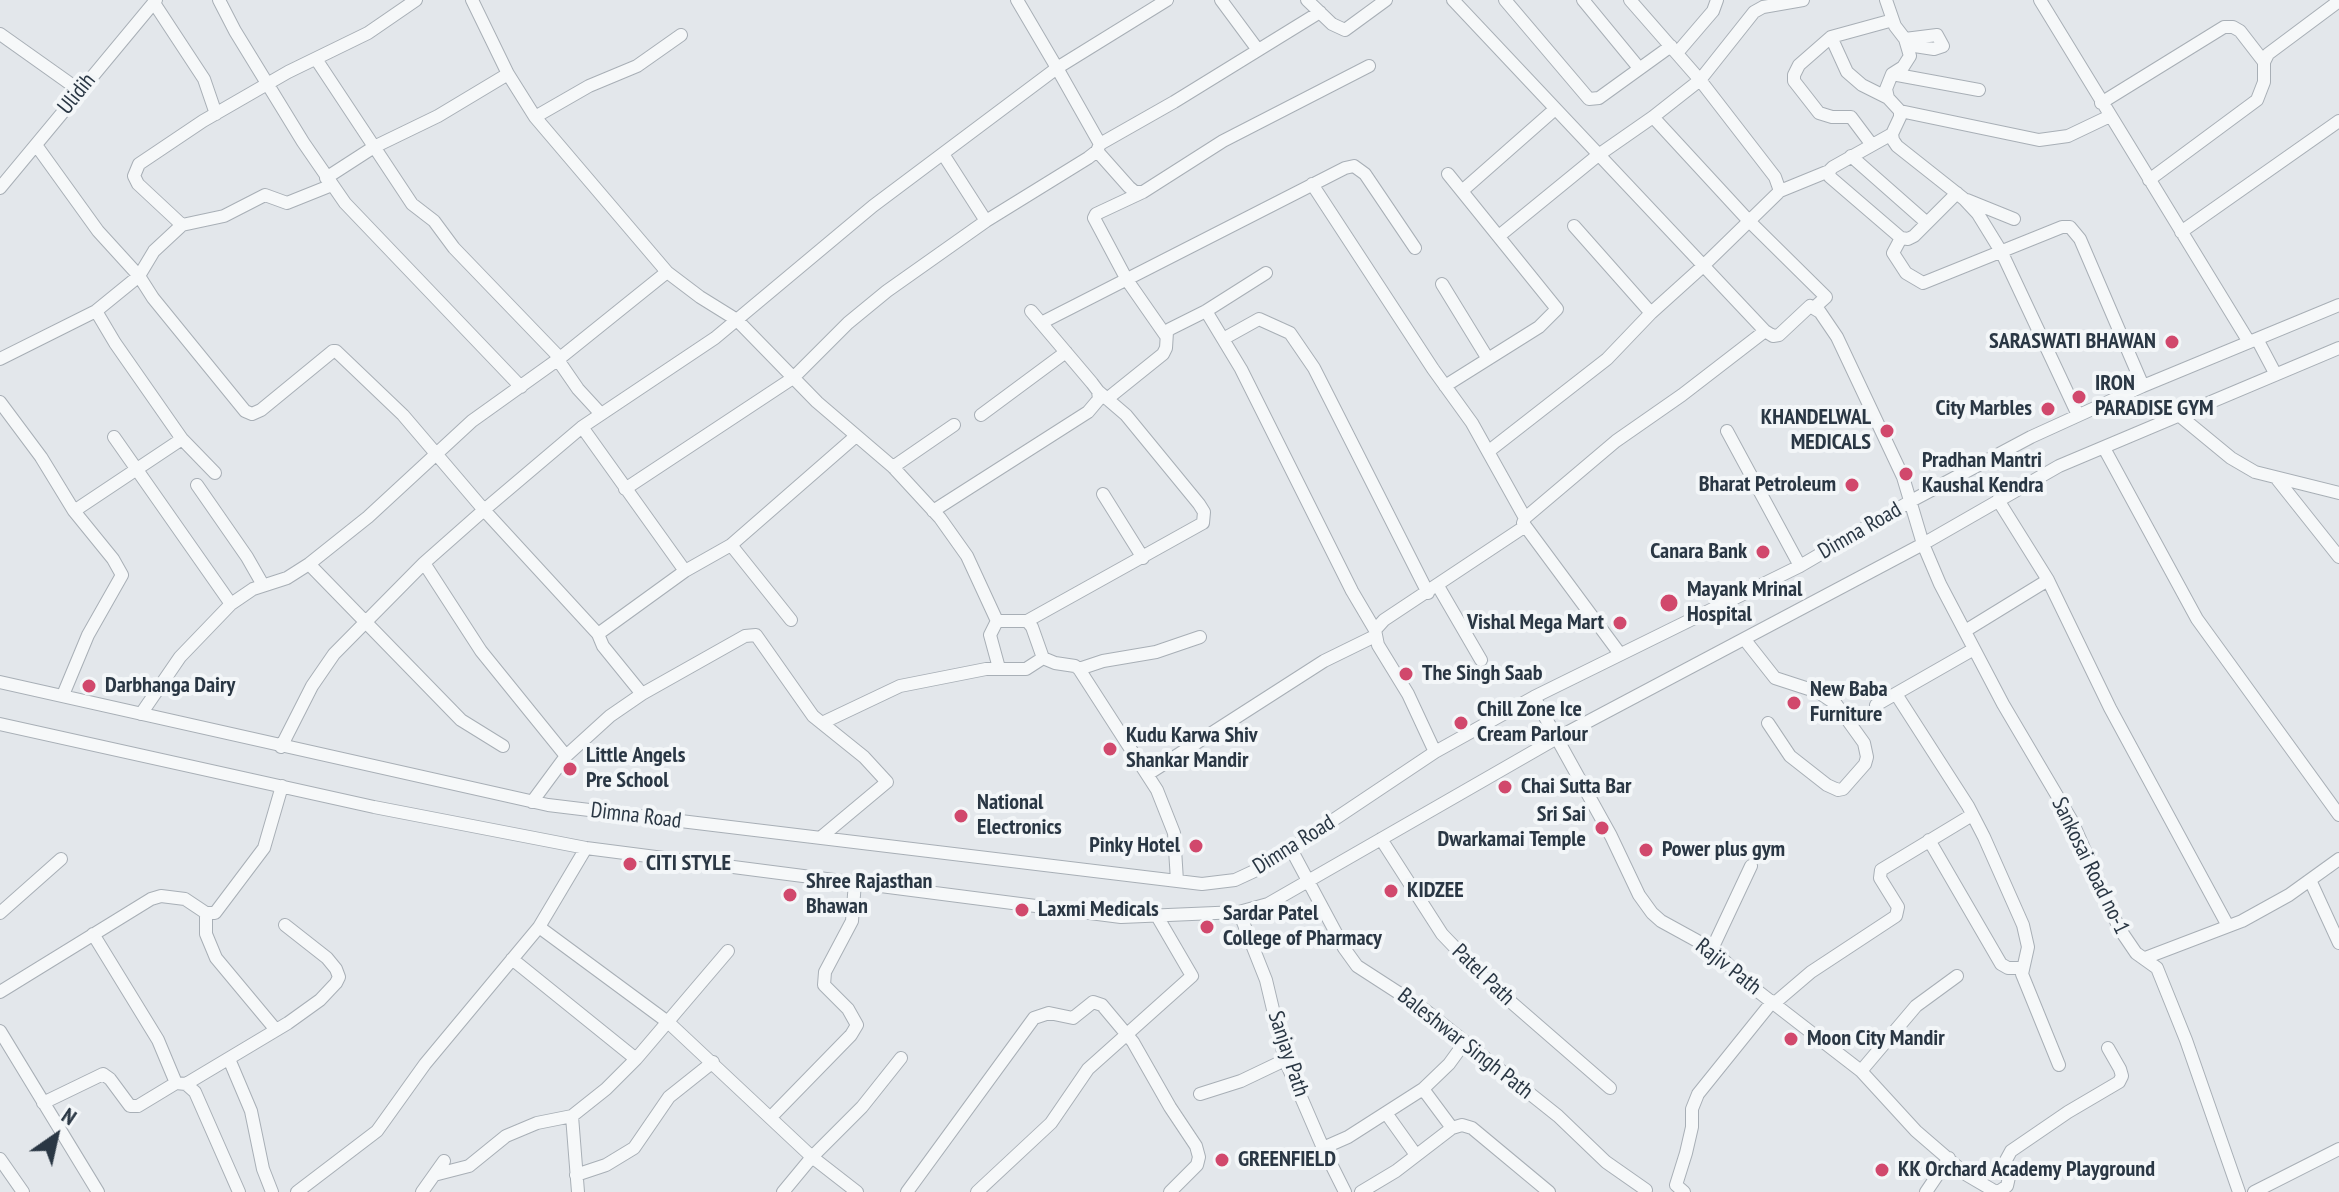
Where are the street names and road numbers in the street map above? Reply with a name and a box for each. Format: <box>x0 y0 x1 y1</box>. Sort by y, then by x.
street label: Ulidih <box>52 68 102 120</box>
street label: Dimna Road <box>1814 497 1906 565</box>
street label: Sankosai Road no-1 <box>2045 793 2135 939</box>
street label: Dimna Road <box>589 797 683 835</box>
street label: Dimna Road <box>1248 810 1340 880</box>
street label: Rajiv Path <box>1690 933 1766 1001</box>
street label: Patel Path <box>1446 939 1520 1011</box>
street label: Baleshwar Singh Path <box>1392 983 1538 1105</box>
street label: Sanjay Path <box>1262 1008 1314 1100</box>

